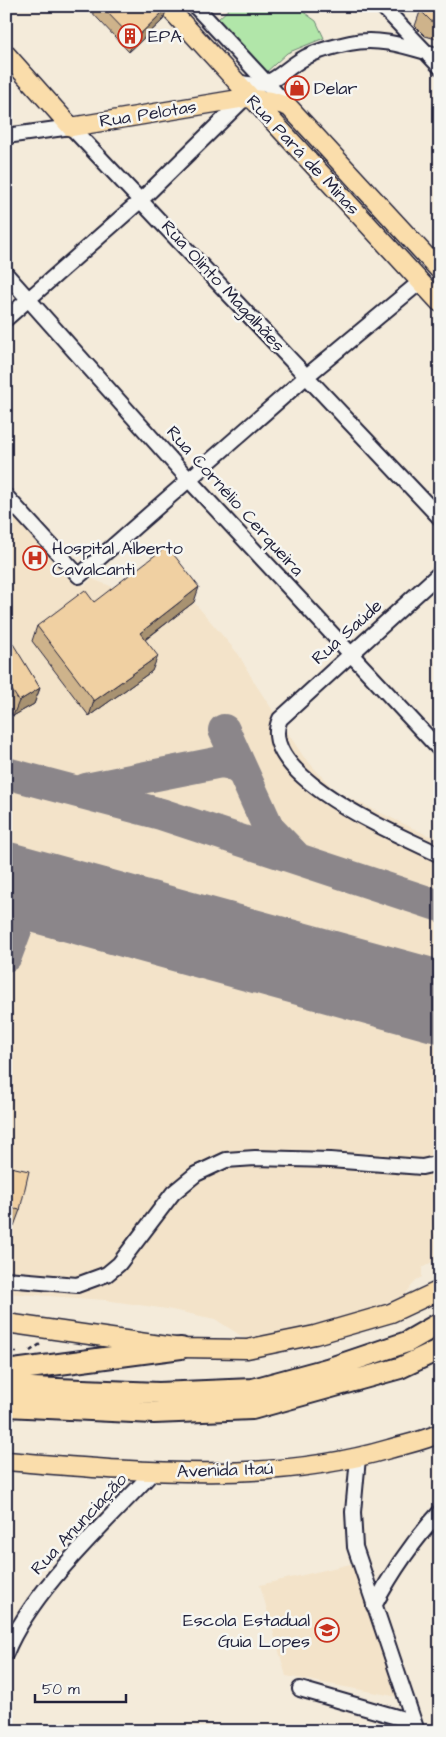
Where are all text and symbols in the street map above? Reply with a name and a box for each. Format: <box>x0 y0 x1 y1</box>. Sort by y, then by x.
building icon: EPA <box>117 23 143 49</box>
place label: EPA <box>148 24 182 49</box>
shop icon: Delar <box>284 75 310 101</box>
place label: Delar <box>314 76 357 101</box>
street label: Rua Pará de Minas <box>241 89 365 221</box>
street label: Rua Pelotas <box>98 94 198 134</box>
street label: Rua Olinto Magalhães <box>155 215 291 358</box>
street label: Rua Cornélio Cerqueira <box>160 420 310 582</box>
place label: Hospital Alberto Cavalcanti <box>52 536 183 582</box>
hospital icon: Hospital Alberto Cavalcanti <box>22 545 48 571</box>
street label: Rua Saúde <box>306 593 388 670</box>
street label: Avenida Itaú <box>176 1456 274 1484</box>
street label: Rua Anunciação <box>25 1468 133 1580</box>
place label: Escola Estadual Guia Lopes <box>183 1608 310 1654</box>
school or university icon: Escola Estadual Guia Lopes <box>314 1617 340 1643</box>
scale bar <box>35 1672 126 1704</box>
text: 50 m <box>42 1679 80 1700</box>

